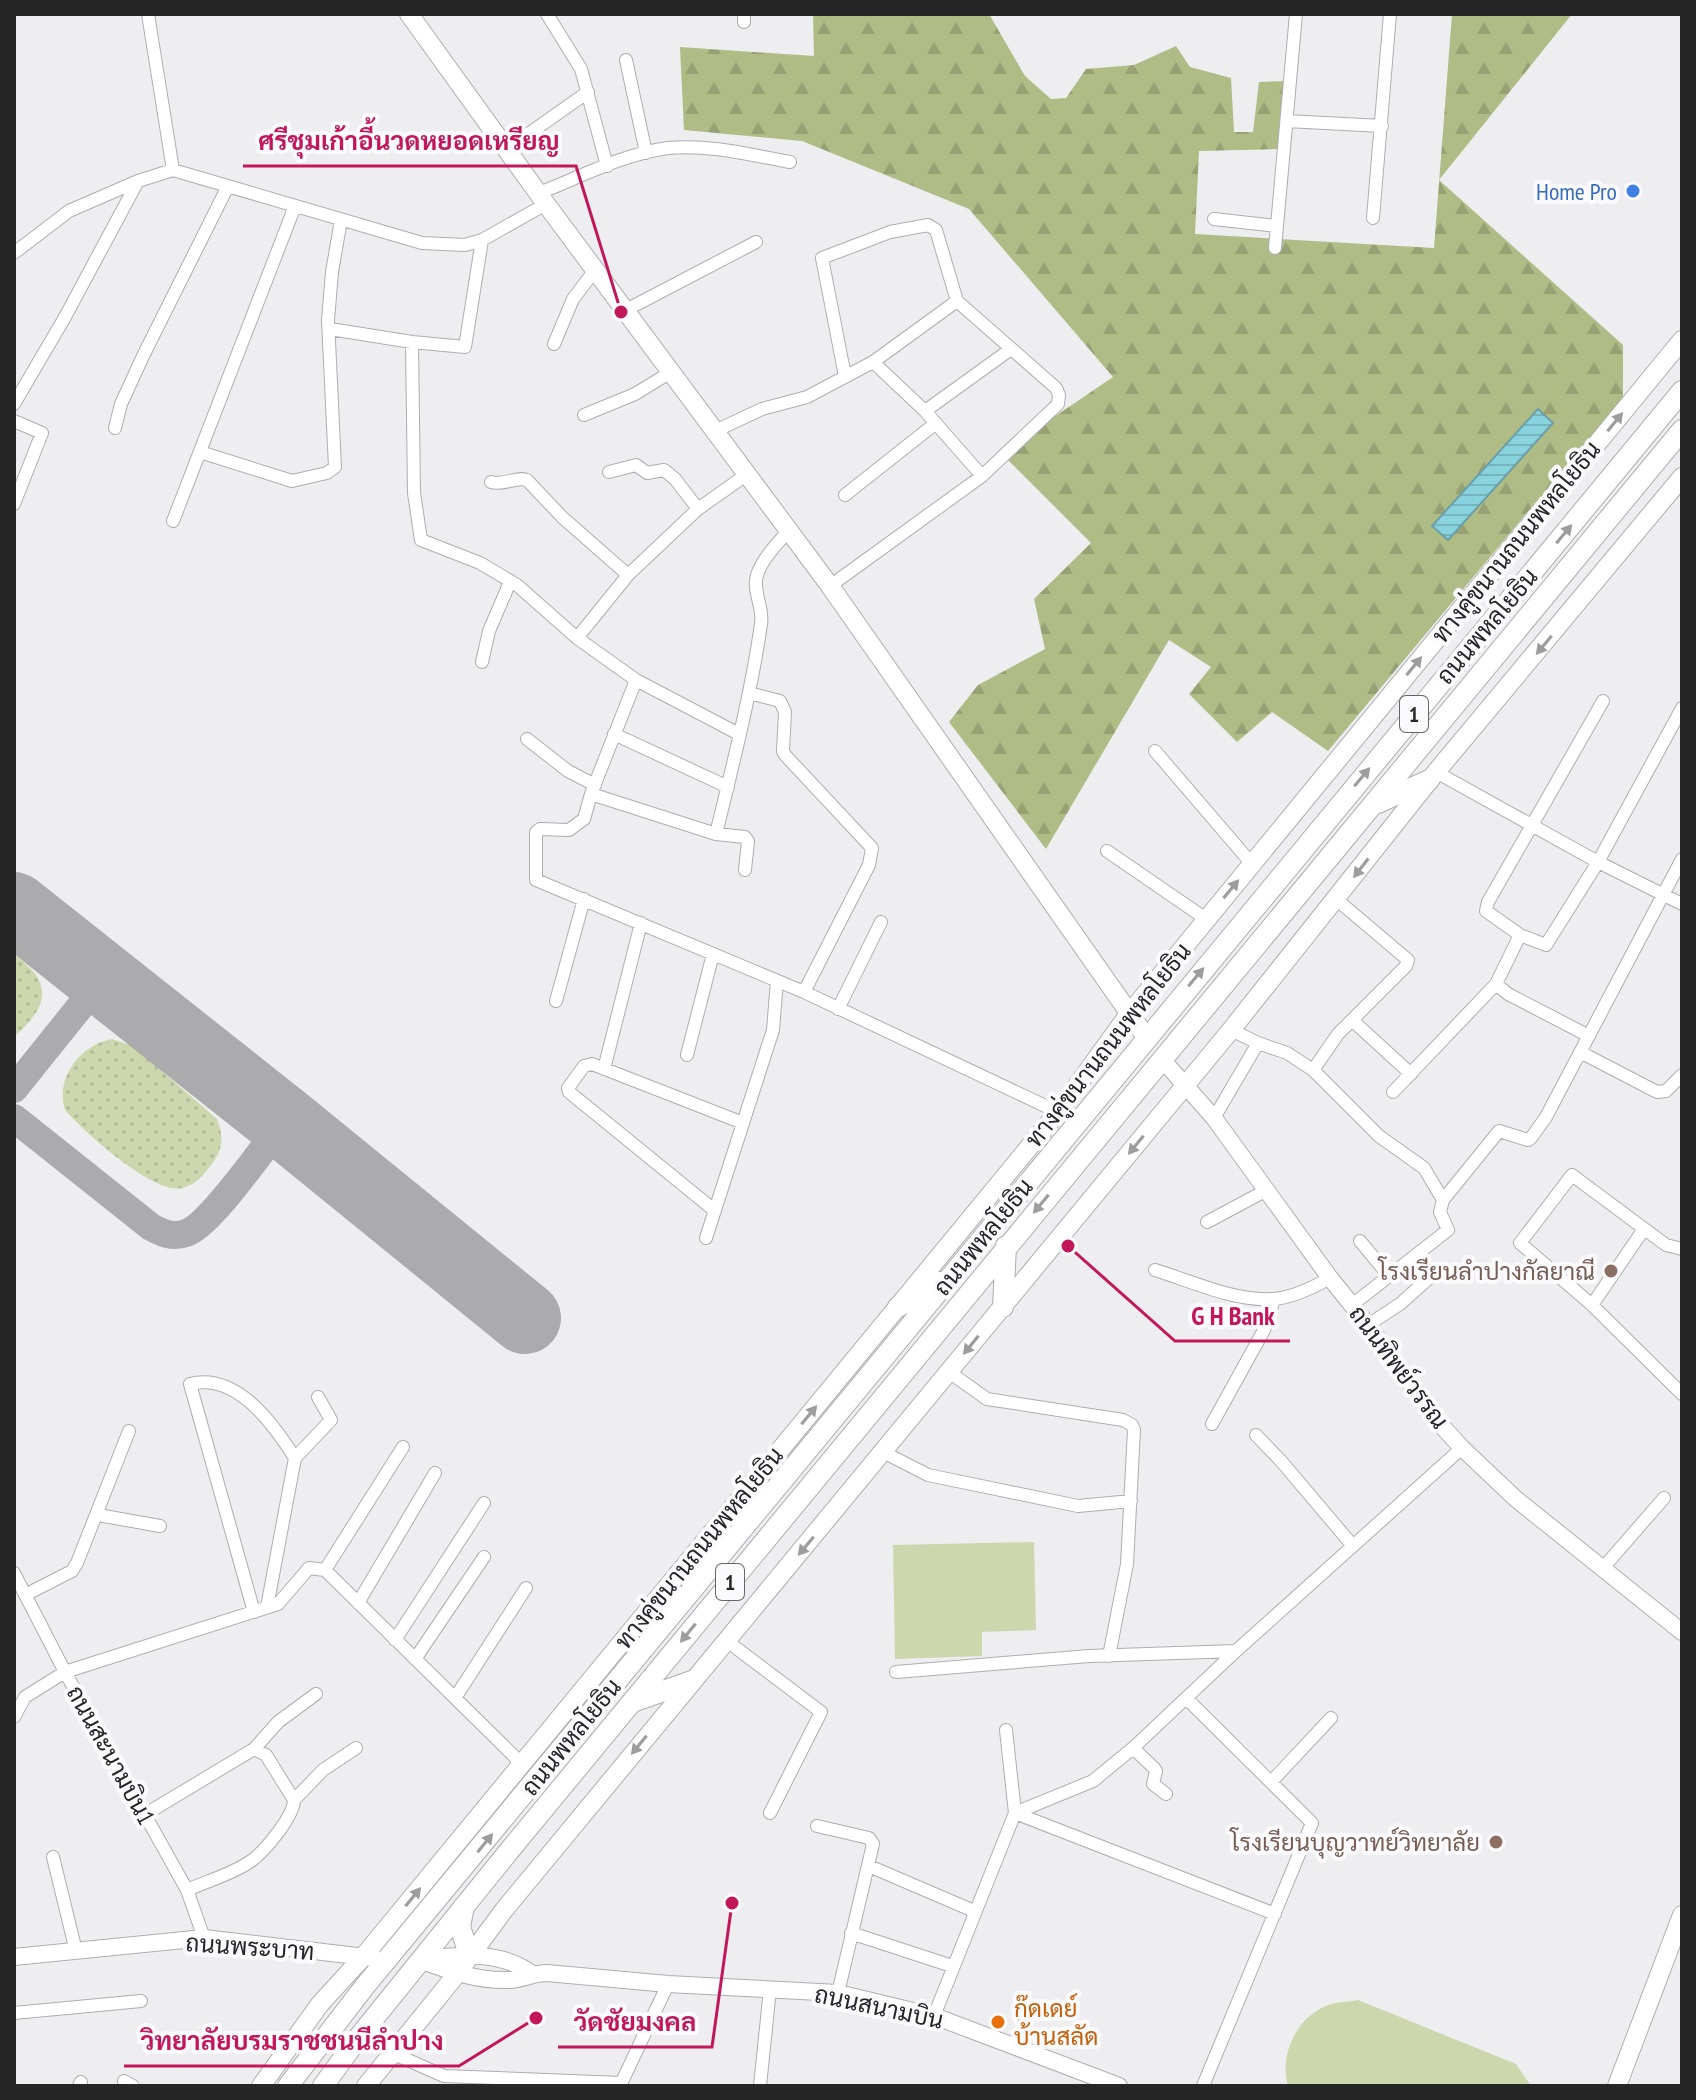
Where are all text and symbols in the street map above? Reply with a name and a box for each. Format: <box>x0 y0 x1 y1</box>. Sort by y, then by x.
callout: ศรีชุมเก้าอี้นวดหยอดเหรียญ <box>243 116 576 166</box>
text: ศรีชุมเก้าอี้นวดหยอดเหรียญ <box>258 116 560 159</box>
place label: Home Pro <box>1536 176 1617 207</box>
marker: Home Pro <box>1624 182 1642 200</box>
one-way arrow <box>1606 412 1622 432</box>
street label: ทางคู่ขนานถนนพหลโยธิน <box>1426 435 1606 649</box>
one-way arrow <box>1555 524 1571 544</box>
street label: ถนนพหลโยธิน <box>1430 562 1544 690</box>
one-way arrow <box>1536 635 1552 655</box>
one-way arrow <box>1405 656 1422 676</box>
road number: 1 <box>1400 696 1428 732</box>
one-way arrow <box>1353 768 1370 788</box>
one-way arrow <box>1353 858 1369 878</box>
one-way arrow <box>1222 879 1239 899</box>
street label: ทางคู่ขนานถนนพหลโยธิน <box>1018 936 1199 1155</box>
one-way arrow <box>1187 968 1204 988</box>
one-way arrow <box>1128 1134 1145 1155</box>
street label: ถนนพหลโยธิน <box>926 1172 1040 1302</box>
one-way arrow <box>1033 1194 1050 1214</box>
place label: โรงเรียนลำปางกัลยาณี <box>1376 1256 1595 1287</box>
marker: โรงเรียนลำปางกัลยาณี <box>1602 1262 1620 1280</box>
callout: G H Bank <box>1175 1291 1290 1341</box>
text: G H Bank <box>1191 1299 1275 1332</box>
street label: ถนนทิพย์วรรณ <box>1342 1299 1456 1435</box>
one-way arrow <box>963 1335 980 1355</box>
one-way arrow <box>800 1405 817 1425</box>
street label: ทางคู่ขนานถนนพหลโยธิน <box>608 1441 792 1657</box>
one-way arrow <box>798 1536 815 1556</box>
road number: 1 <box>716 1564 744 1600</box>
one-way arrow <box>680 1622 697 1643</box>
street label: ถนนพหลโยธิน <box>514 1672 628 1802</box>
street label: ถนนสะนามบิน1 <box>60 1680 162 1830</box>
one-way arrow <box>631 1735 648 1755</box>
place label: โรงเรียนบุญวาทย์วิทยาลัย <box>1228 1827 1480 1859</box>
one-way arrow <box>476 1833 493 1853</box>
marker: โรงเรียนบุญวาทย์วิทยาลัย <box>1487 1833 1505 1851</box>
one-way arrow <box>404 1886 421 1907</box>
street label: ถนนพระบาท <box>185 1927 315 1967</box>
street label: ถนนสนามบิน <box>812 1978 946 2036</box>
place label: กู๊ดเดย์ บ้านสลัด <box>1014 1993 1098 2052</box>
callout: วัดชัยมงคล <box>558 1997 712 2047</box>
text: วัดชัยมงคล <box>574 2005 696 2038</box>
marker: กู๊ดเดย์ บ้านสลัด <box>989 2013 1007 2031</box>
callout: วิทยาลัยบรมราชชนนีลำปาง <box>124 2016 459 2066</box>
text: วิทยาลัยบรมราชชนนีลำปาง <box>139 2024 444 2057</box>

